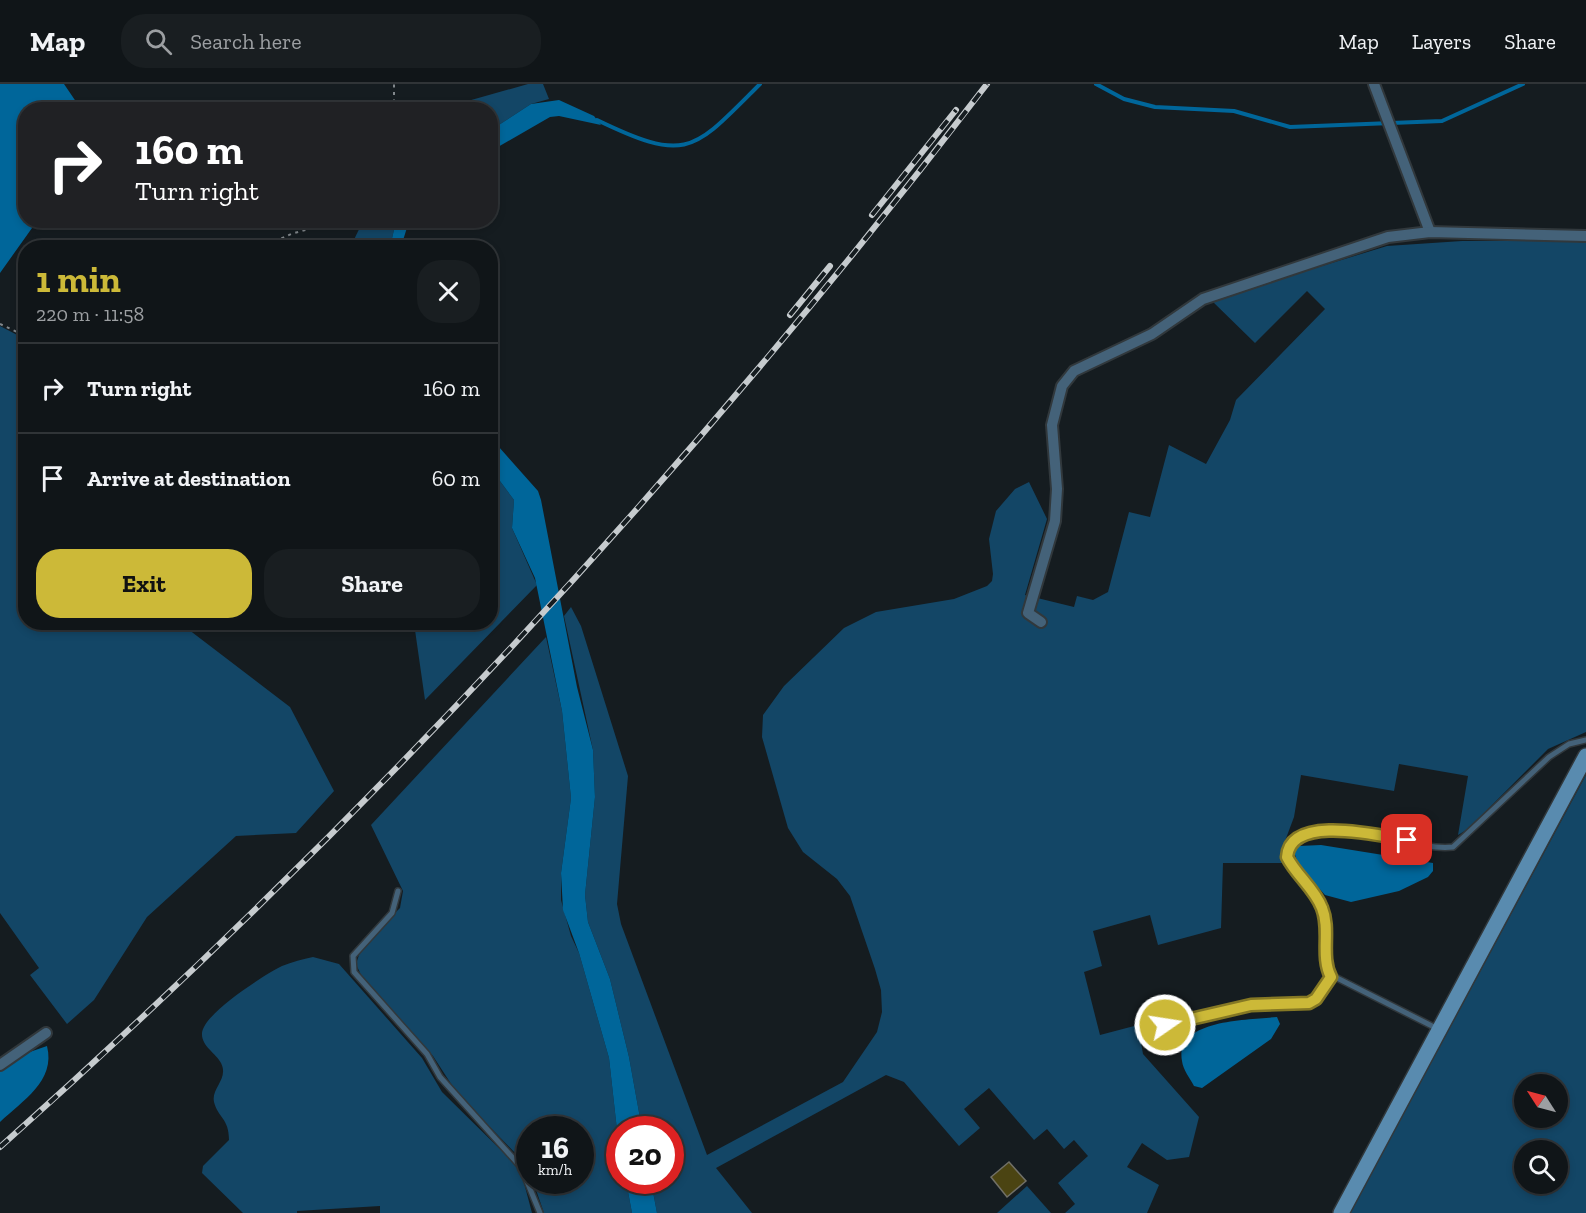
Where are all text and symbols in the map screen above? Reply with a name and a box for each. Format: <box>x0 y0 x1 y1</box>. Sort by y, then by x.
search box <box>121 14 541 68</box>
text: Map <box>30 25 85 58</box>
icon: search <box>142 25 175 58</box>
text: Search here <box>190 28 302 55</box>
text: Map <box>1339 29 1379 54</box>
text: Layers <box>1412 29 1471 54</box>
text: Share <box>1504 29 1556 54</box>
text: 160 m <box>135 124 243 175</box>
icon: right <box>36 126 114 204</box>
text: Turn right <box>135 175 259 207</box>
text: 1 min <box>36 258 121 301</box>
button: close <box>417 260 480 323</box>
text: 220 m · 11:58 <box>36 302 144 326</box>
icon: right <box>36 372 69 405</box>
text: Turn right <box>87 375 191 402</box>
text: 160 m <box>423 375 480 402</box>
icon: arrive <box>36 462 69 495</box>
text: Arrive at destination <box>87 465 290 492</box>
text: 60 m <box>432 465 480 492</box>
button: Exit <box>36 549 252 618</box>
button: Share <box>264 549 480 618</box>
pin <box>1381 814 1432 865</box>
icon: arrive <box>1390 823 1423 856</box>
position arrow <box>1133 993 1197 1057</box>
north arrow <box>1514 1074 1568 1128</box>
map controls <box>1514 1074 1568 1194</box>
speed limit sign: 20 <box>606 1116 684 1194</box>
text: 16 <box>541 1130 569 1166</box>
button: search <box>1514 1140 1568 1194</box>
text: km/h <box>538 1161 572 1179</box>

